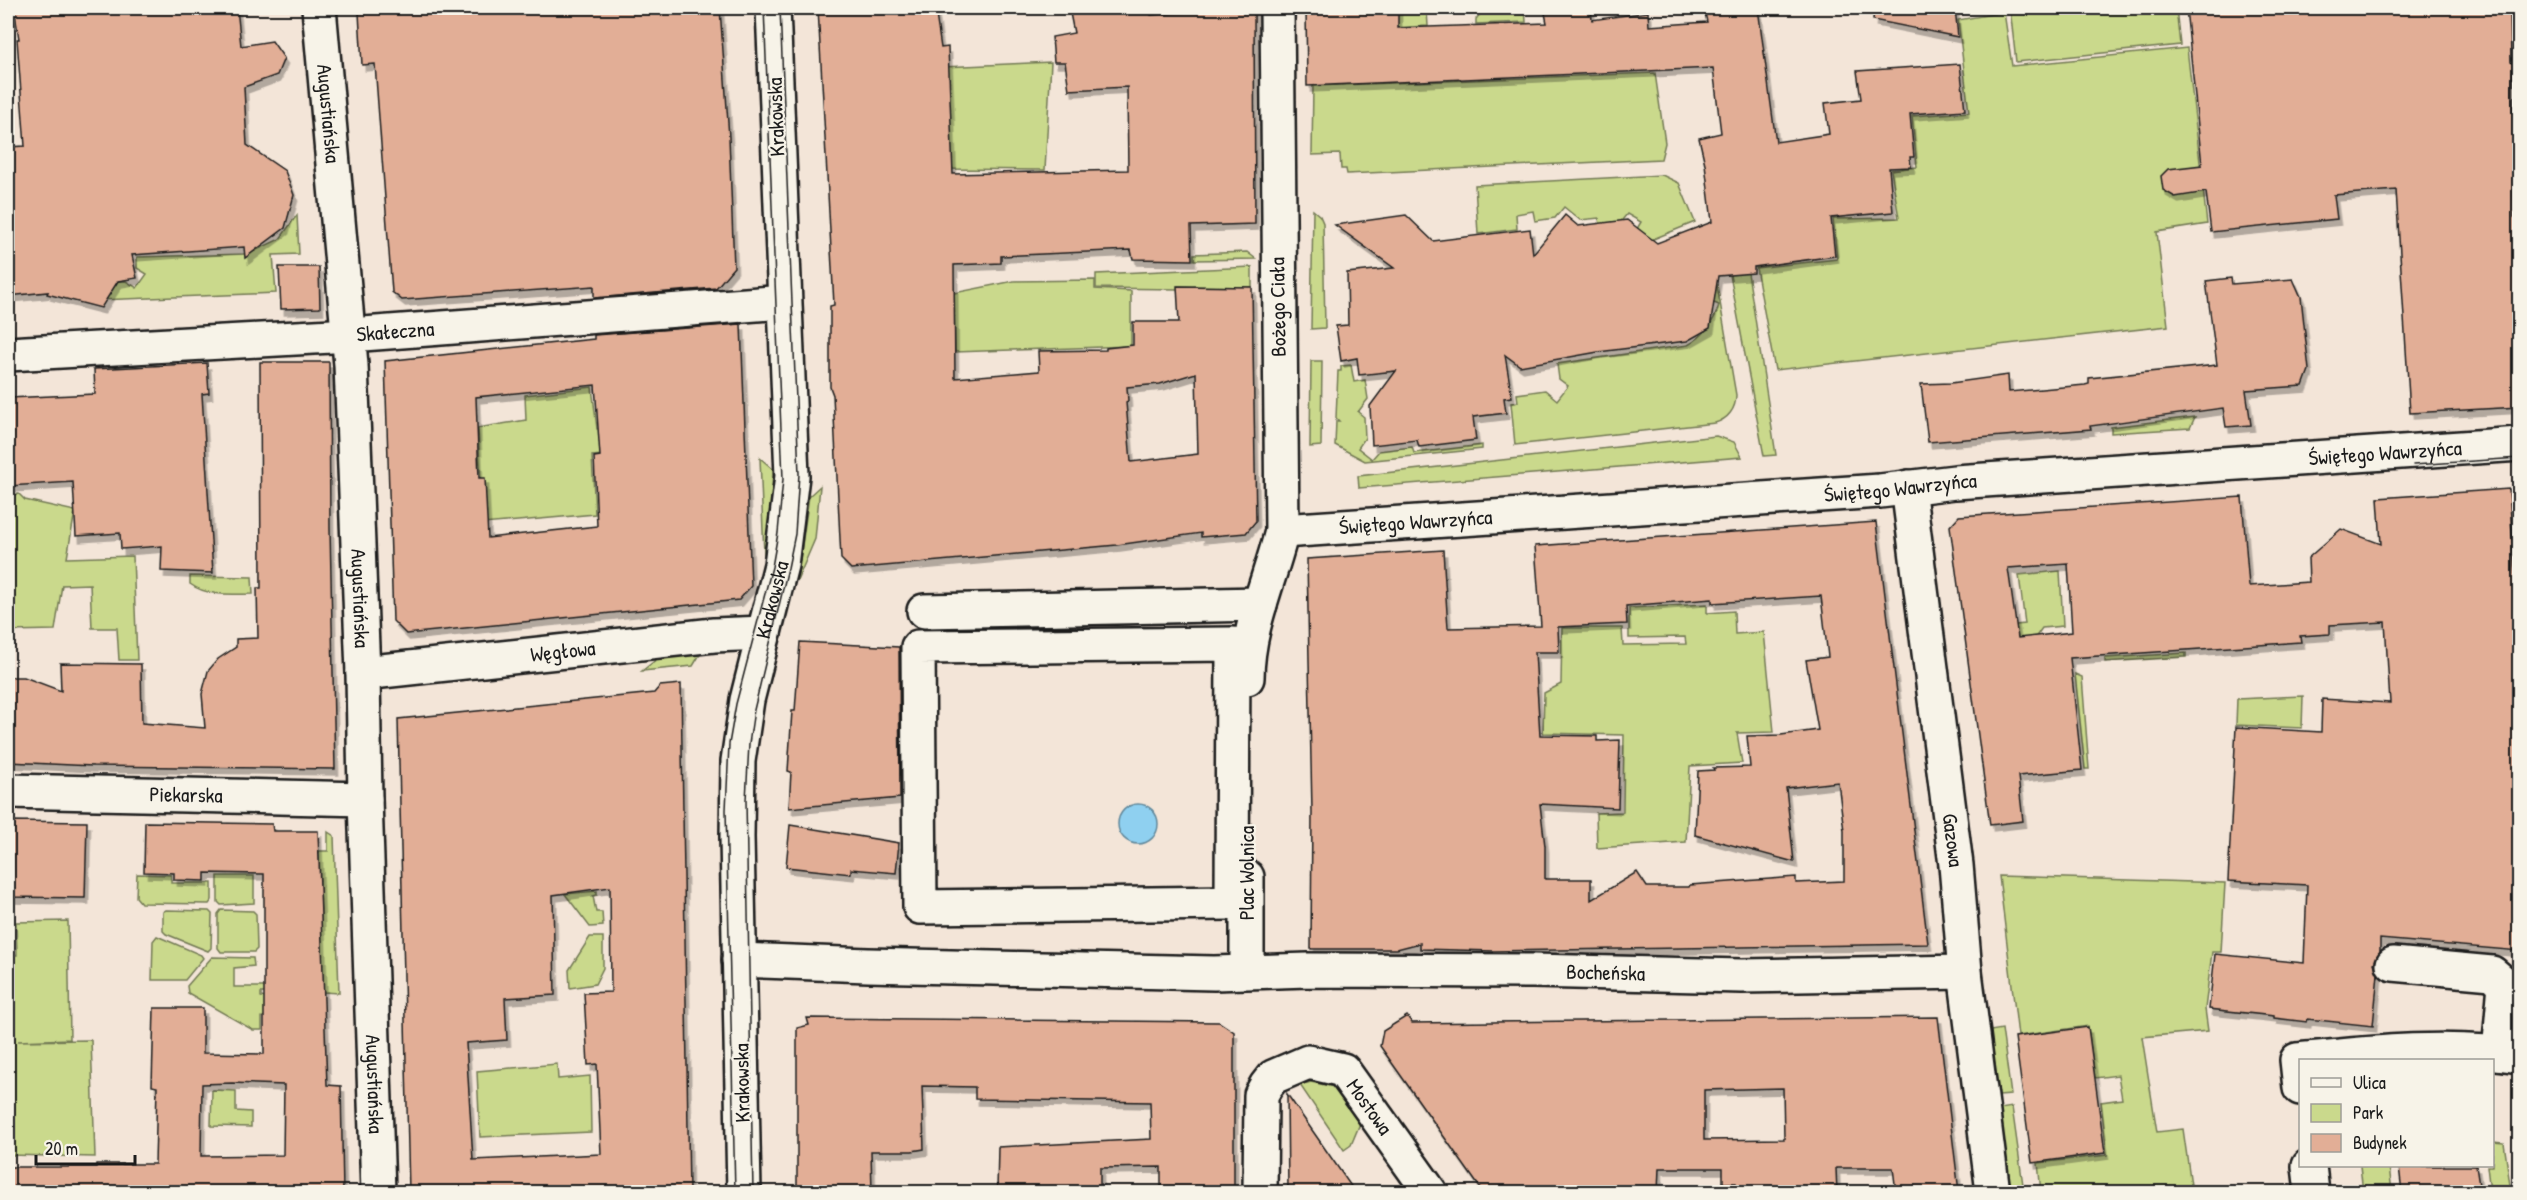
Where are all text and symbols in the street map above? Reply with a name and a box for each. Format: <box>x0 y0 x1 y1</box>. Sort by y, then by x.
street label: Augustiańska <box>310 63 348 164</box>
street label: Krakowska <box>760 77 791 157</box>
street label: Bożego Ciała <box>1262 257 1293 357</box>
street label: Skałeczna <box>355 314 435 348</box>
street label: Świętego Wawrzyńca <box>2308 433 2463 472</box>
street label: Świętego Wawrzyńca <box>1823 466 1978 509</box>
street label: Świętego Wawrzyńca <box>1338 502 1493 541</box>
street label: Augustiańska <box>344 548 377 649</box>
street label: Krakowska <box>748 558 795 642</box>
street label: Węgłowa <box>529 633 597 669</box>
street label: Piekarska <box>149 779 223 810</box>
street label: Gazowa <box>1936 812 1971 869</box>
street label: Plac Wolnica <box>1232 826 1261 920</box>
street label: Bocheńska <box>1566 957 1646 988</box>
street label: Augustiańska <box>359 1034 391 1134</box>
street label: Krakowska <box>726 1043 757 1123</box>
legend <box>2299 1059 2494 1167</box>
text: Ulica <box>2353 1070 2386 1095</box>
street label: Mostowa <box>1340 1073 1400 1141</box>
text: Park <box>2353 1100 2384 1125</box>
scale bar <box>36 1128 135 1166</box>
text: Budynek <box>2353 1130 2407 1155</box>
text: 20 m <box>45 1136 78 1161</box>

